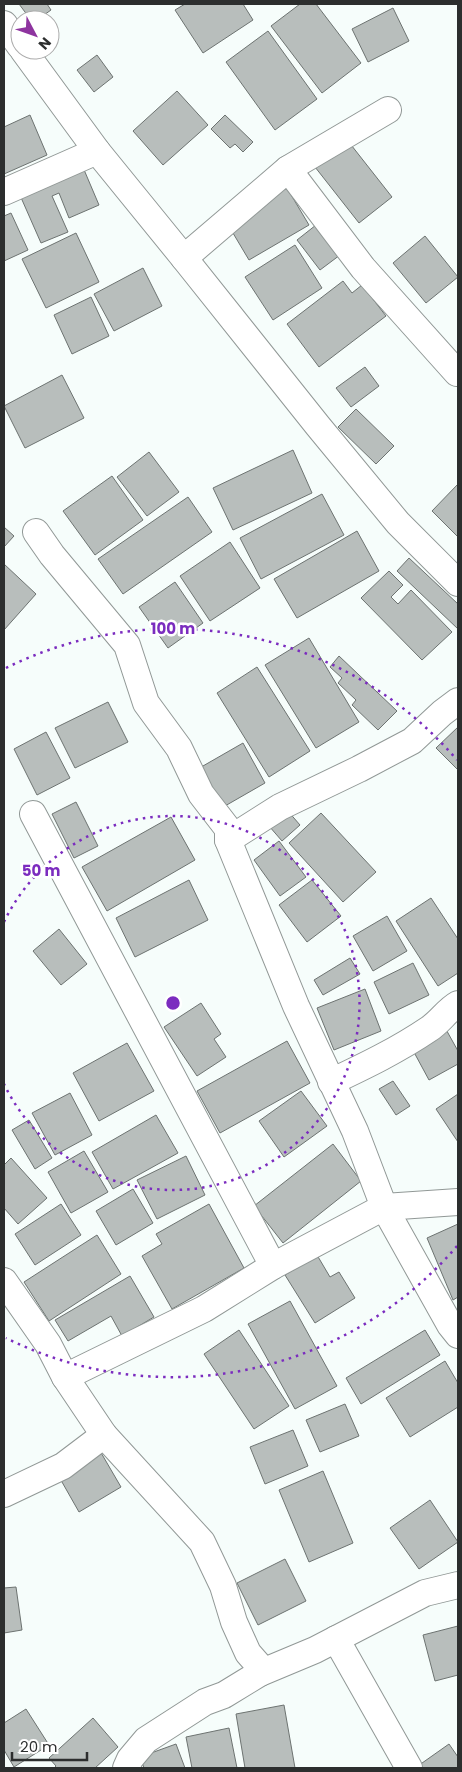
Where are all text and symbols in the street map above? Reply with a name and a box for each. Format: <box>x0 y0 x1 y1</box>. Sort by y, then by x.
north arrow <box>10 10 60 60</box>
text: N <box>34 33 56 54</box>
text: 100 m <box>151 618 195 639</box>
text: 50 m <box>22 860 60 881</box>
centre of rings <box>164 994 182 1012</box>
scale bar <box>12 1730 88 1762</box>
text: 20 m <box>20 1736 58 1757</box>

